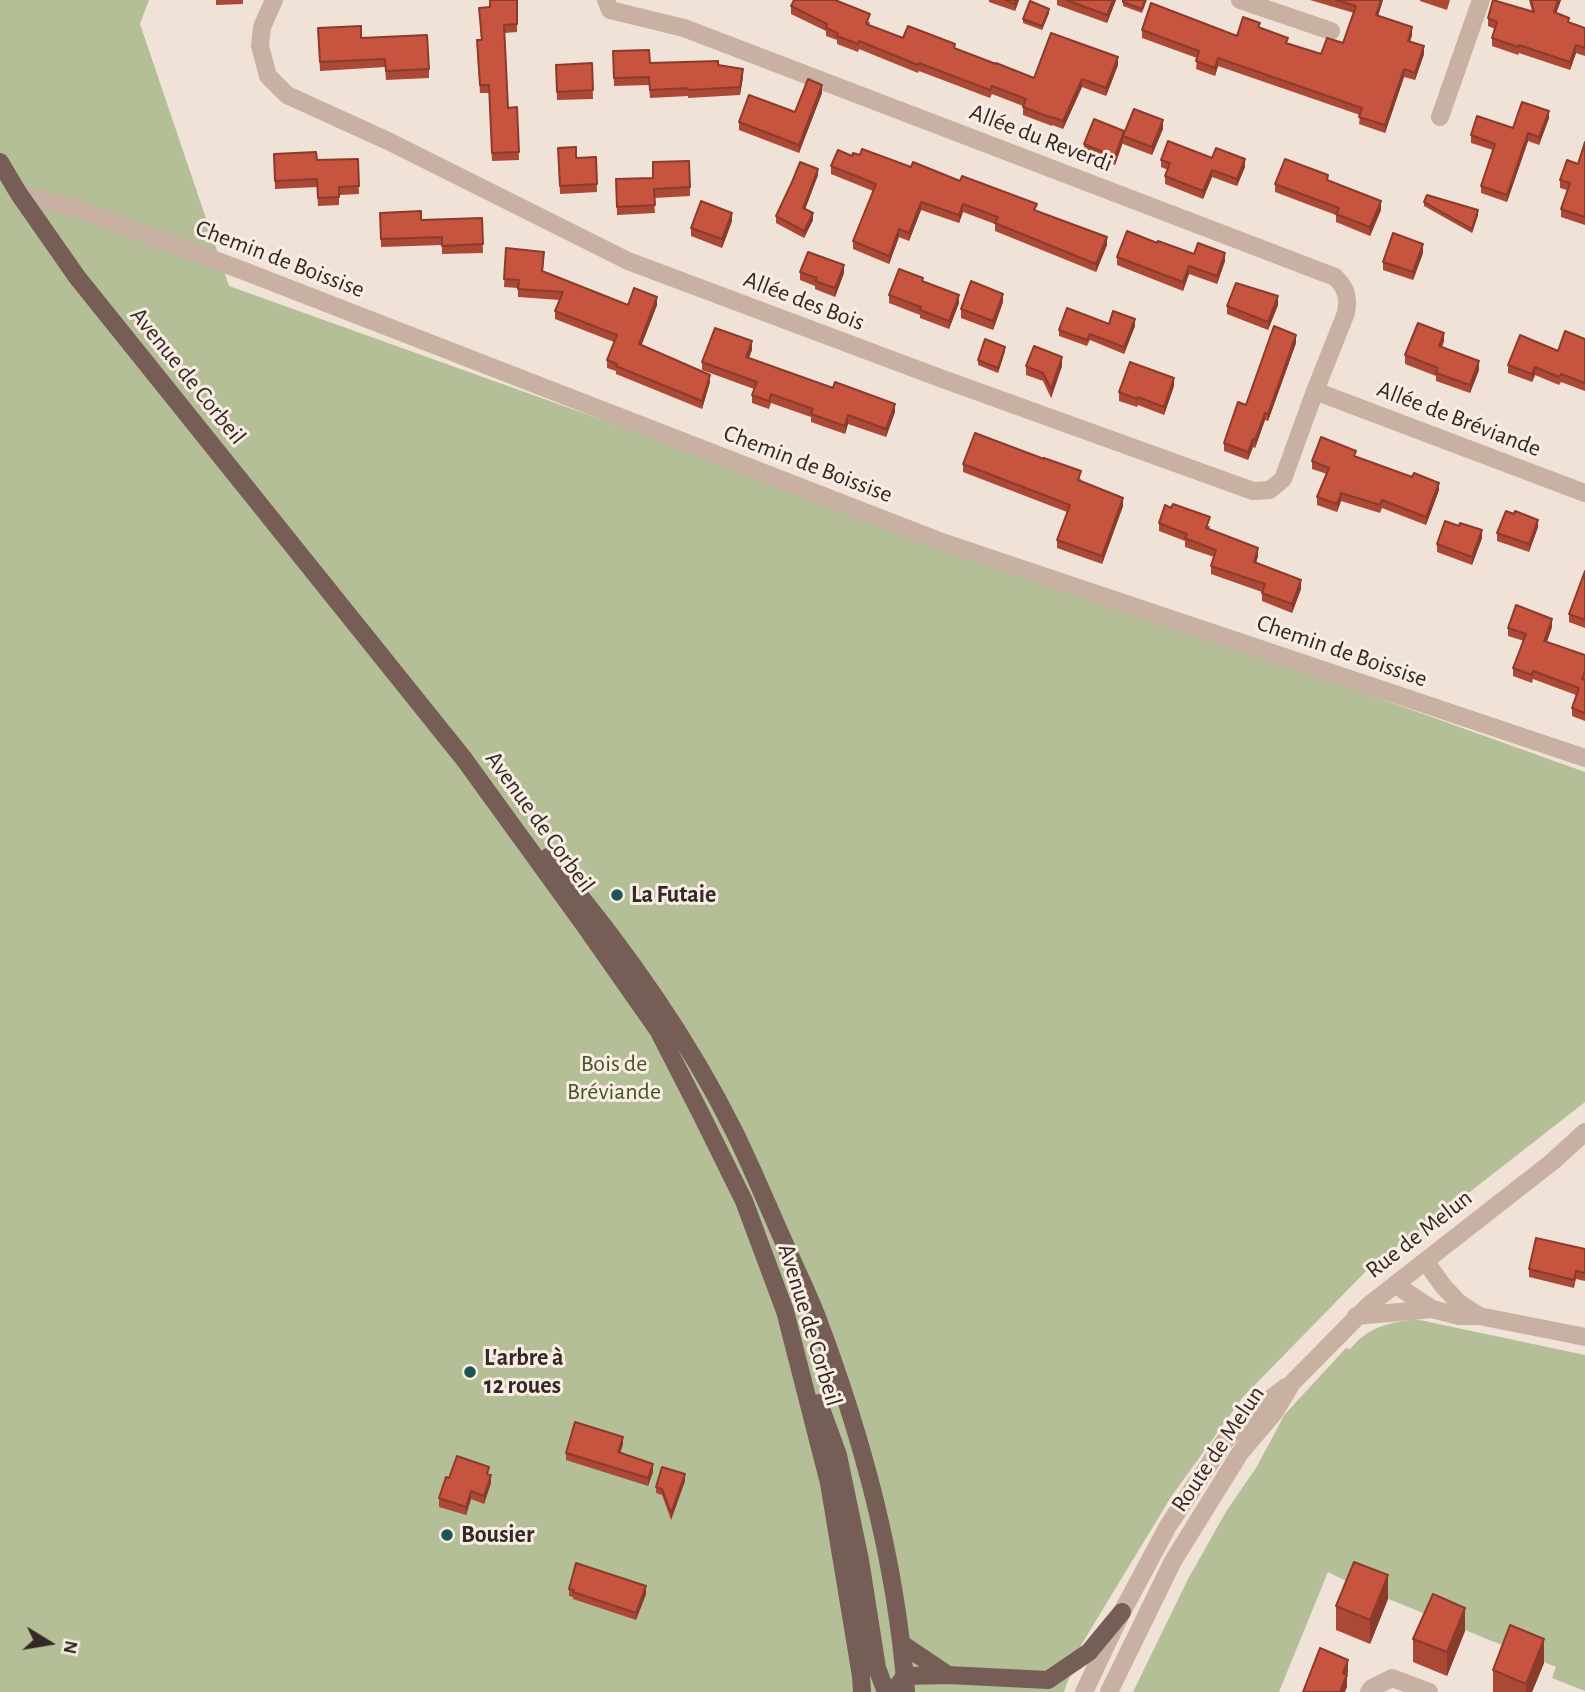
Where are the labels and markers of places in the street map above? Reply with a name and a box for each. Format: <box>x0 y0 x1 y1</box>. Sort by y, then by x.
place label: La Futaie <box>631 881 716 909</box>
marker: La Futaie <box>609 887 625 903</box>
place label: L'arbre à 12 roues <box>484 1344 564 1400</box>
marker: L'arbre à 12 roues <box>462 1364 478 1380</box>
place label: Bousier <box>461 1521 534 1549</box>
marker: Bousier <box>439 1527 455 1543</box>

